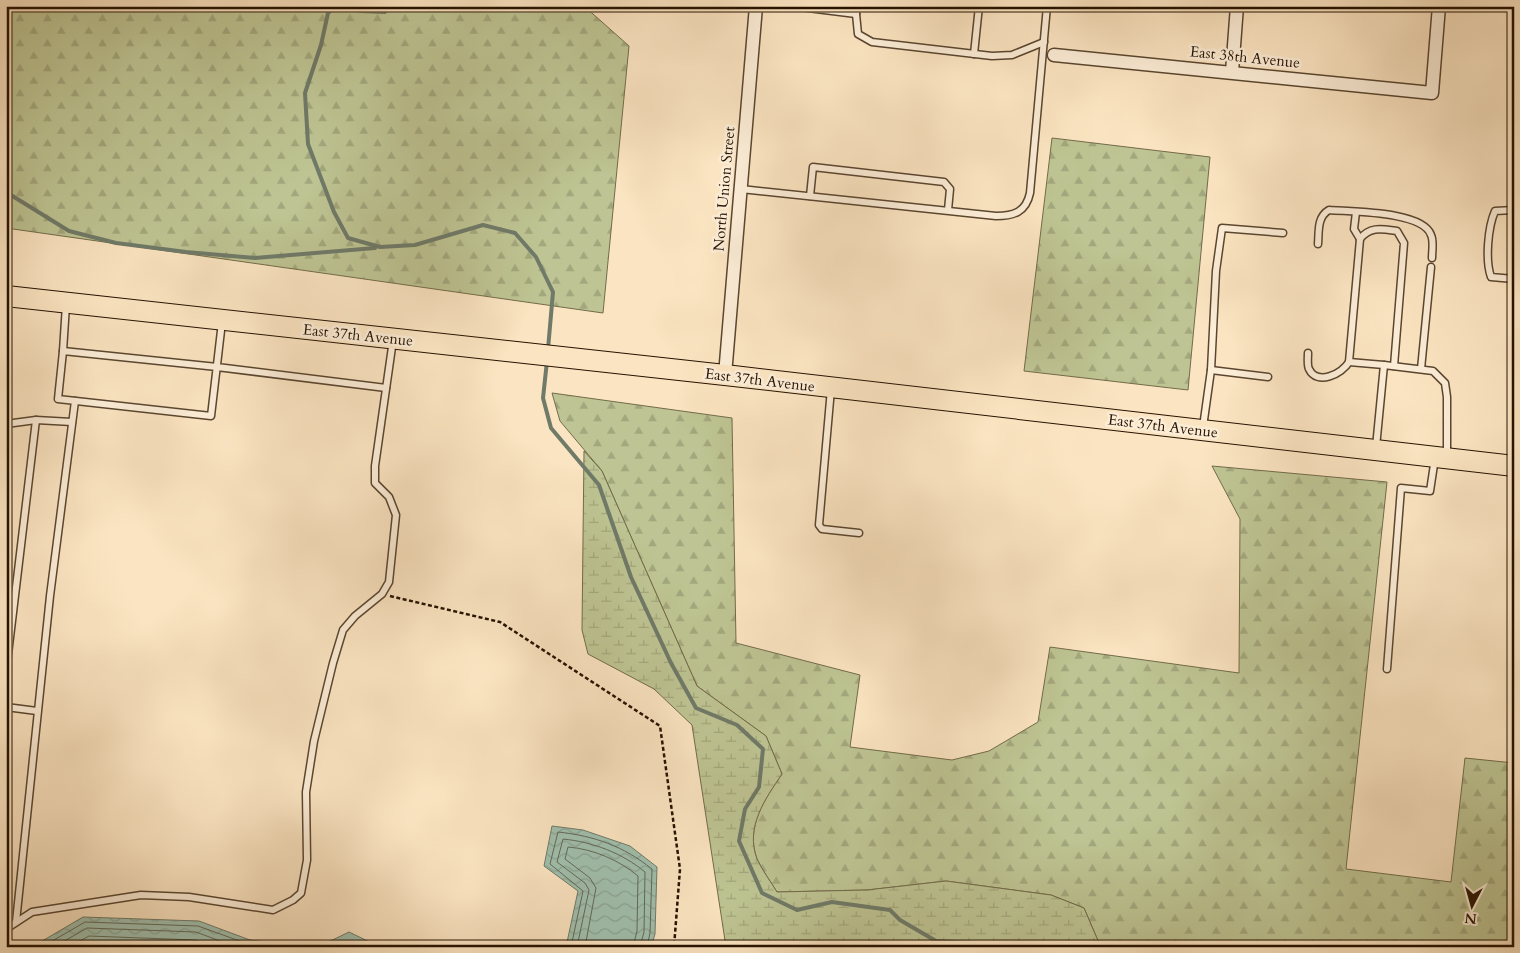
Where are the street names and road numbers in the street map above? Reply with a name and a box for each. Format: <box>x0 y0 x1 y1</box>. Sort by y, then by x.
street label: East 38th Avenue <box>1189 41 1301 73</box>
street label: North Union Street <box>709 126 739 252</box>
street label: East 37th Avenue <box>302 319 414 351</box>
street label: East 37th Avenue <box>704 363 816 397</box>
street label: East 37th Avenue <box>1107 409 1219 443</box>

